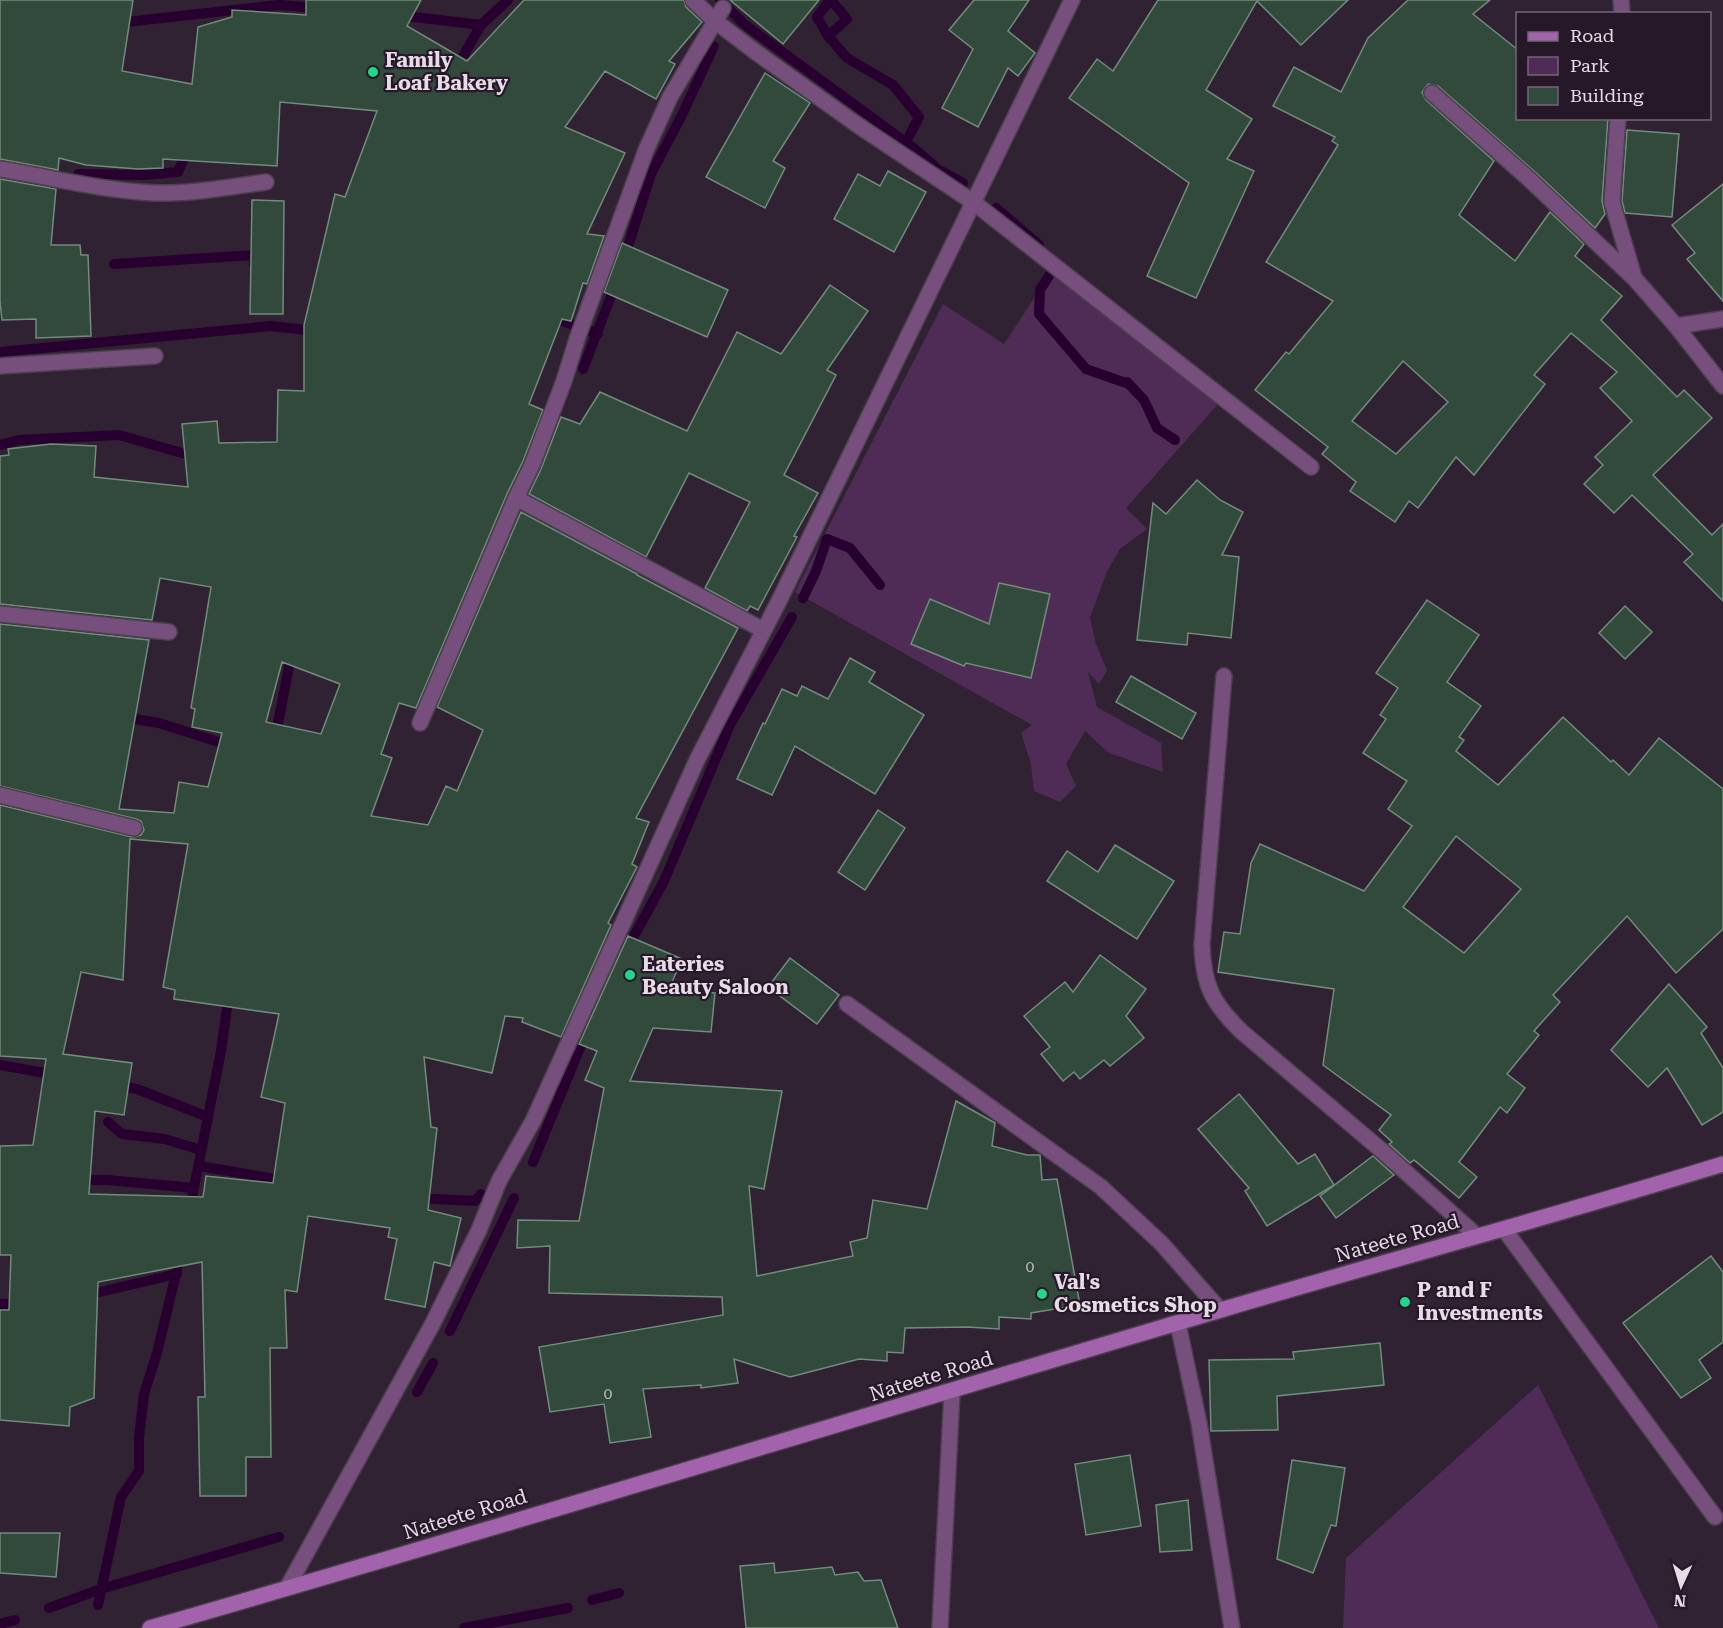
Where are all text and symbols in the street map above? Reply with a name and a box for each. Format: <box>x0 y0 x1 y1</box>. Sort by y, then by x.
legend <box>1516 12 1711 120</box>
text: Road <box>1570 25 1615 46</box>
place label: Family Loaf Bakery <box>385 48 508 95</box>
text: Park <box>1570 55 1610 76</box>
marker: Family Loaf Bakery <box>366 65 380 79</box>
text: Building <box>1570 85 1644 106</box>
place label: Eateries Beauty Saloon <box>642 952 789 999</box>
marker: Eateries Beauty Saloon <box>623 968 637 982</box>
street label: Nateete Road <box>1332 1209 1462 1267</box>
house number: 0 <box>1026 1257 1035 1276</box>
place label: Val's Cosmetics Shop <box>1054 1270 1217 1317</box>
place label: P and F Investments <box>1417 1278 1543 1325</box>
marker: Val's Cosmetics Shop <box>1035 1287 1049 1301</box>
marker: P and F Investments <box>1398 1295 1412 1309</box>
street label: Nateete Road <box>866 1346 996 1406</box>
house number: 0 <box>604 1384 613 1403</box>
street label: Nateete Road <box>400 1484 530 1544</box>
north arrow <box>1651 1556 1711 1616</box>
text: N <box>1673 1591 1687 1610</box>

